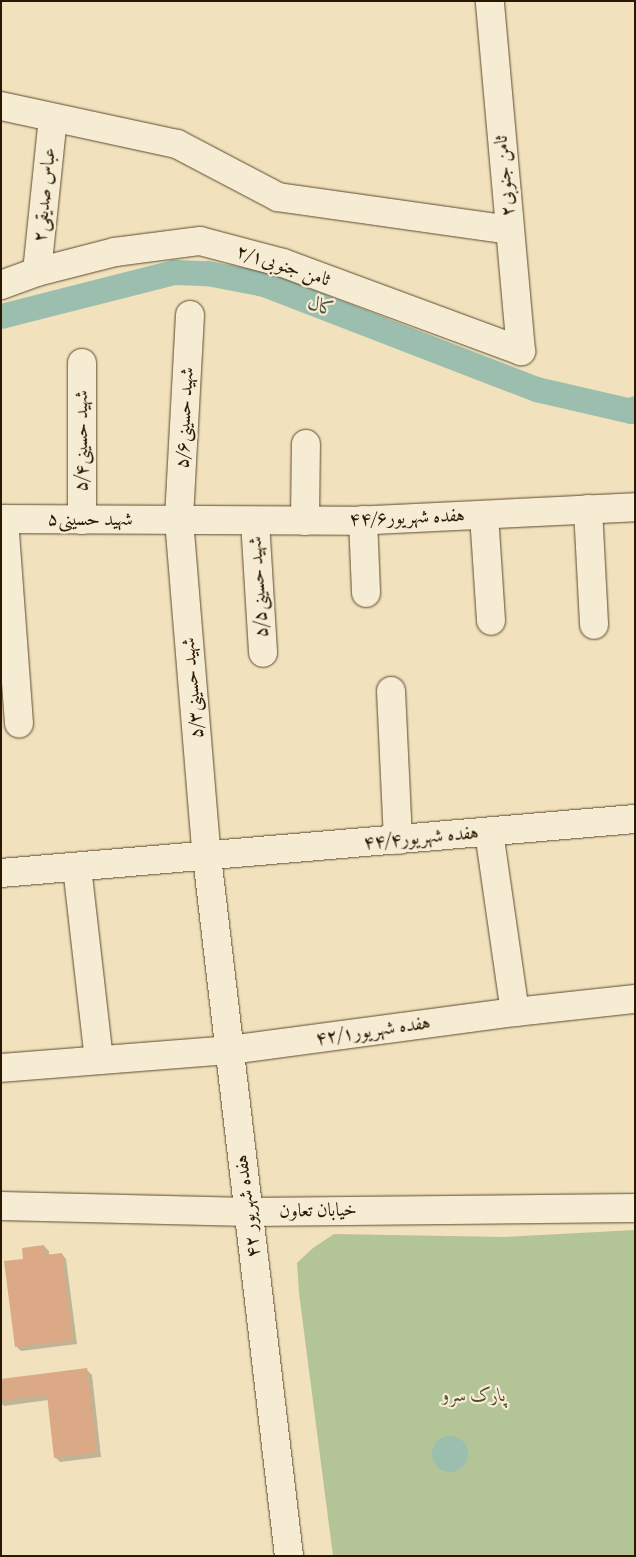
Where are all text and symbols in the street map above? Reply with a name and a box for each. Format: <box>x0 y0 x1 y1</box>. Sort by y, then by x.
street label: ثامن جنوبی۲ <box>490 135 520 217</box>
street label: عباس صدیقی۲ <box>29 147 61 243</box>
street label: ثامن جنوبی۲/۱ <box>233 240 333 292</box>
water label: کال <box>305 290 339 322</box>
street label: شهید حسینی۵/۶ <box>171 367 199 469</box>
street label: شهید حسینی۵/۴ <box>71 390 93 492</box>
street label: هفده شهریور۴۴/۶ <box>349 505 465 531</box>
street label: شهید حسینی۵ <box>47 509 133 531</box>
street label: شهید حسینی۵/۵ <box>244 535 274 639</box>
street label: شهید حسینی۵/۳ <box>177 636 209 740</box>
street label: هفده شهریور۴۴/۴ <box>362 822 480 854</box>
street label: هفده شهریور۴۲/۱ <box>314 1012 432 1050</box>
street label: هفده شهریور ۴۲ <box>230 1153 266 1259</box>
street label: خیابان تعاون <box>279 1199 357 1223</box>
park label: پارک سرو <box>442 1385 506 1407</box>

